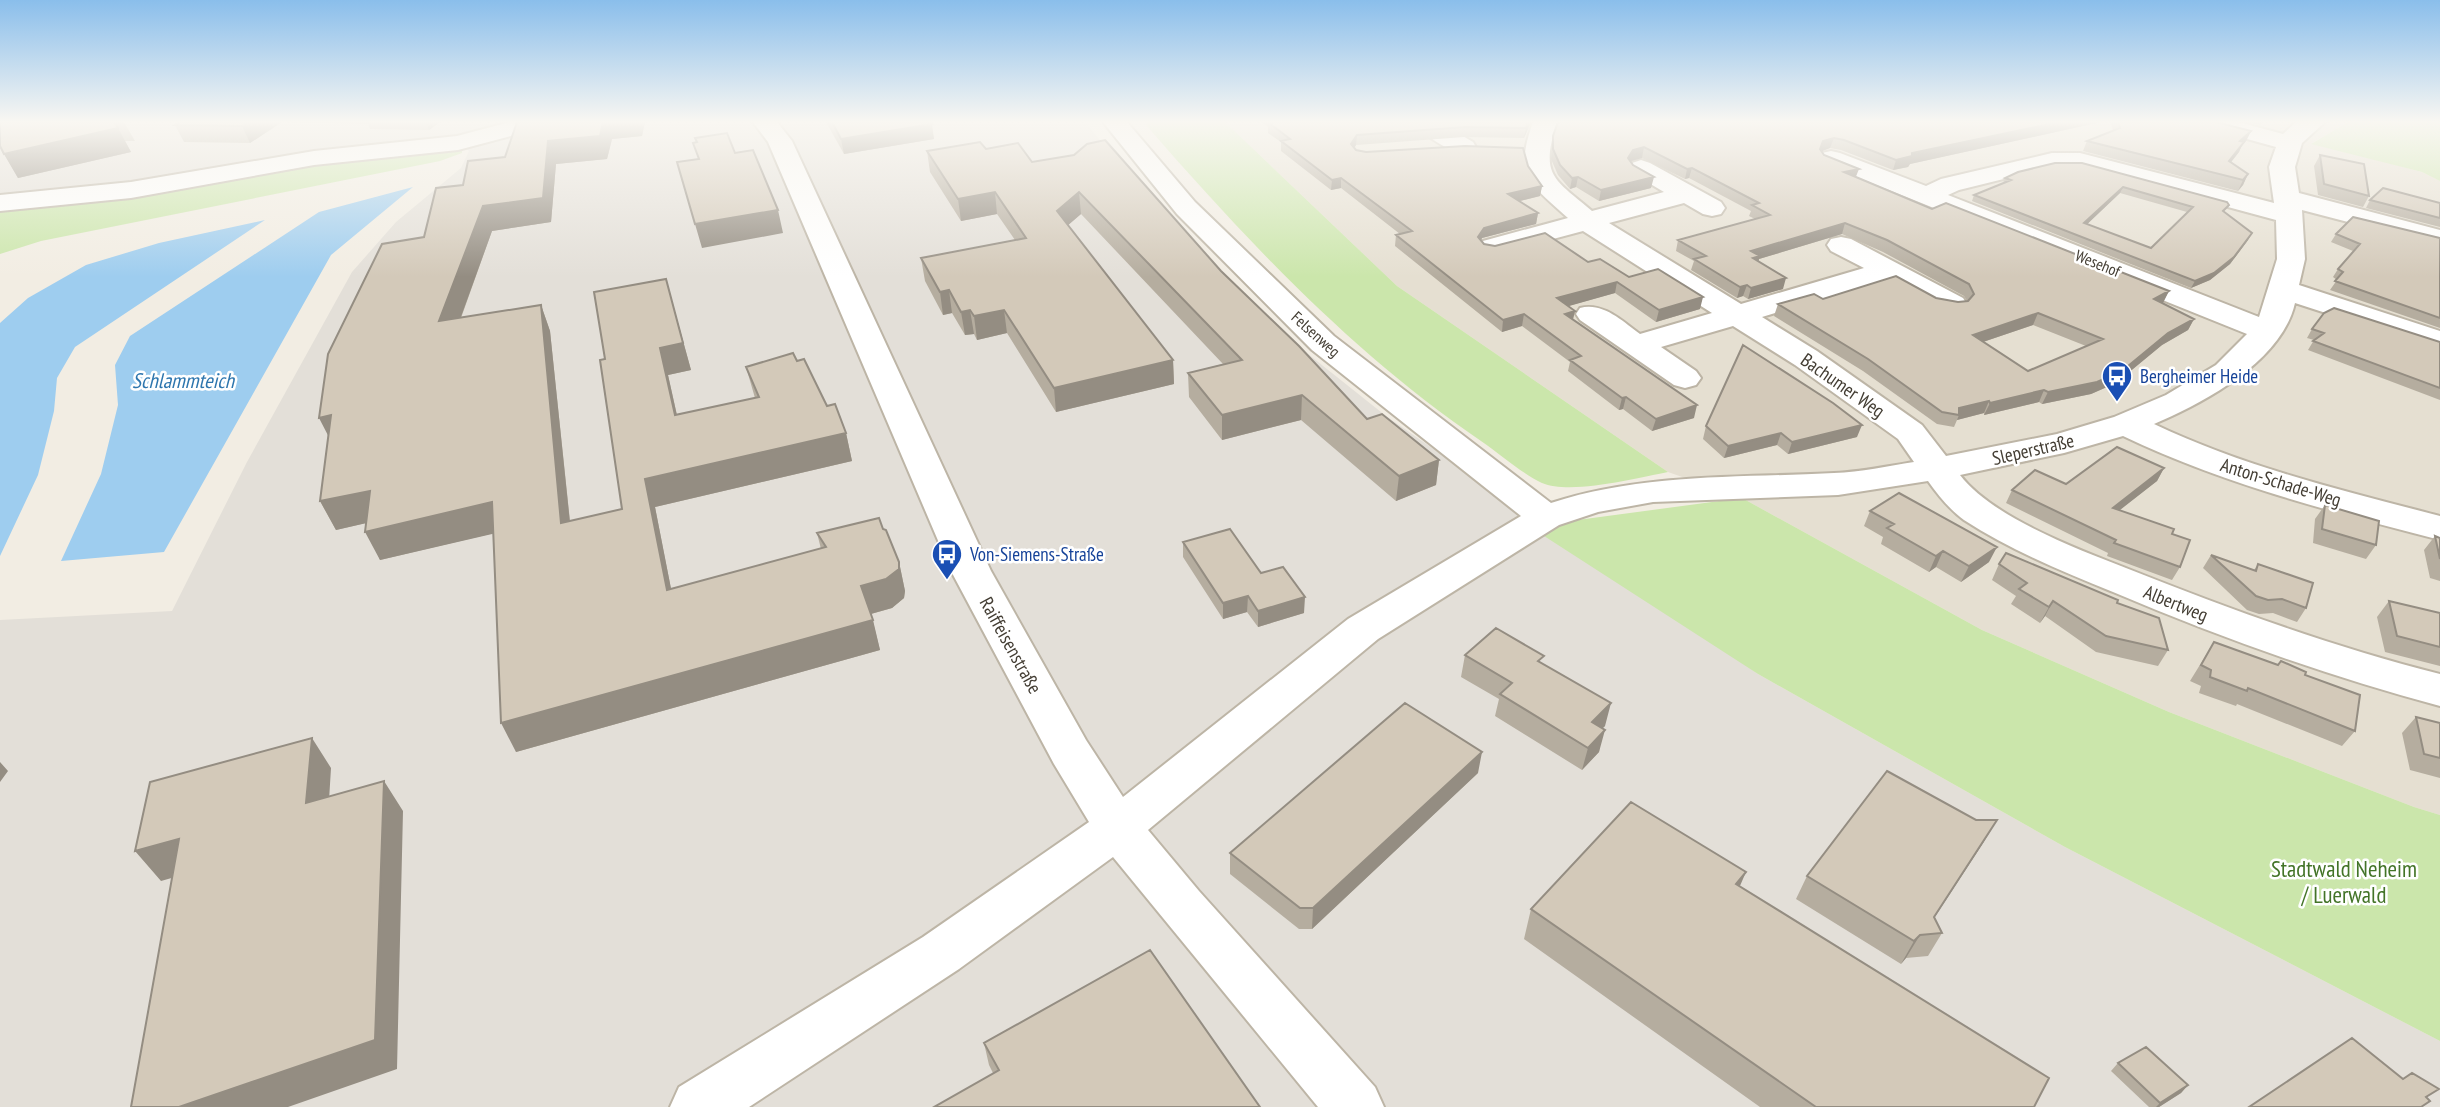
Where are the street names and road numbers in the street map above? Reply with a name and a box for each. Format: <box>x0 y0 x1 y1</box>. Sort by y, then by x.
street label: Wesehof <box>2073 245 2124 281</box>
street label: Felsenweg <box>1288 307 1344 361</box>
street label: Bachumer Weg <box>1796 347 1890 423</box>
street label: Sleperstraße <box>1990 428 2076 470</box>
street label: Anton-Schade-Weg <box>2218 452 2344 512</box>
street label: Albertweg <box>2140 579 2212 627</box>
street label: Raiffeisenstraße <box>975 593 1047 698</box>

